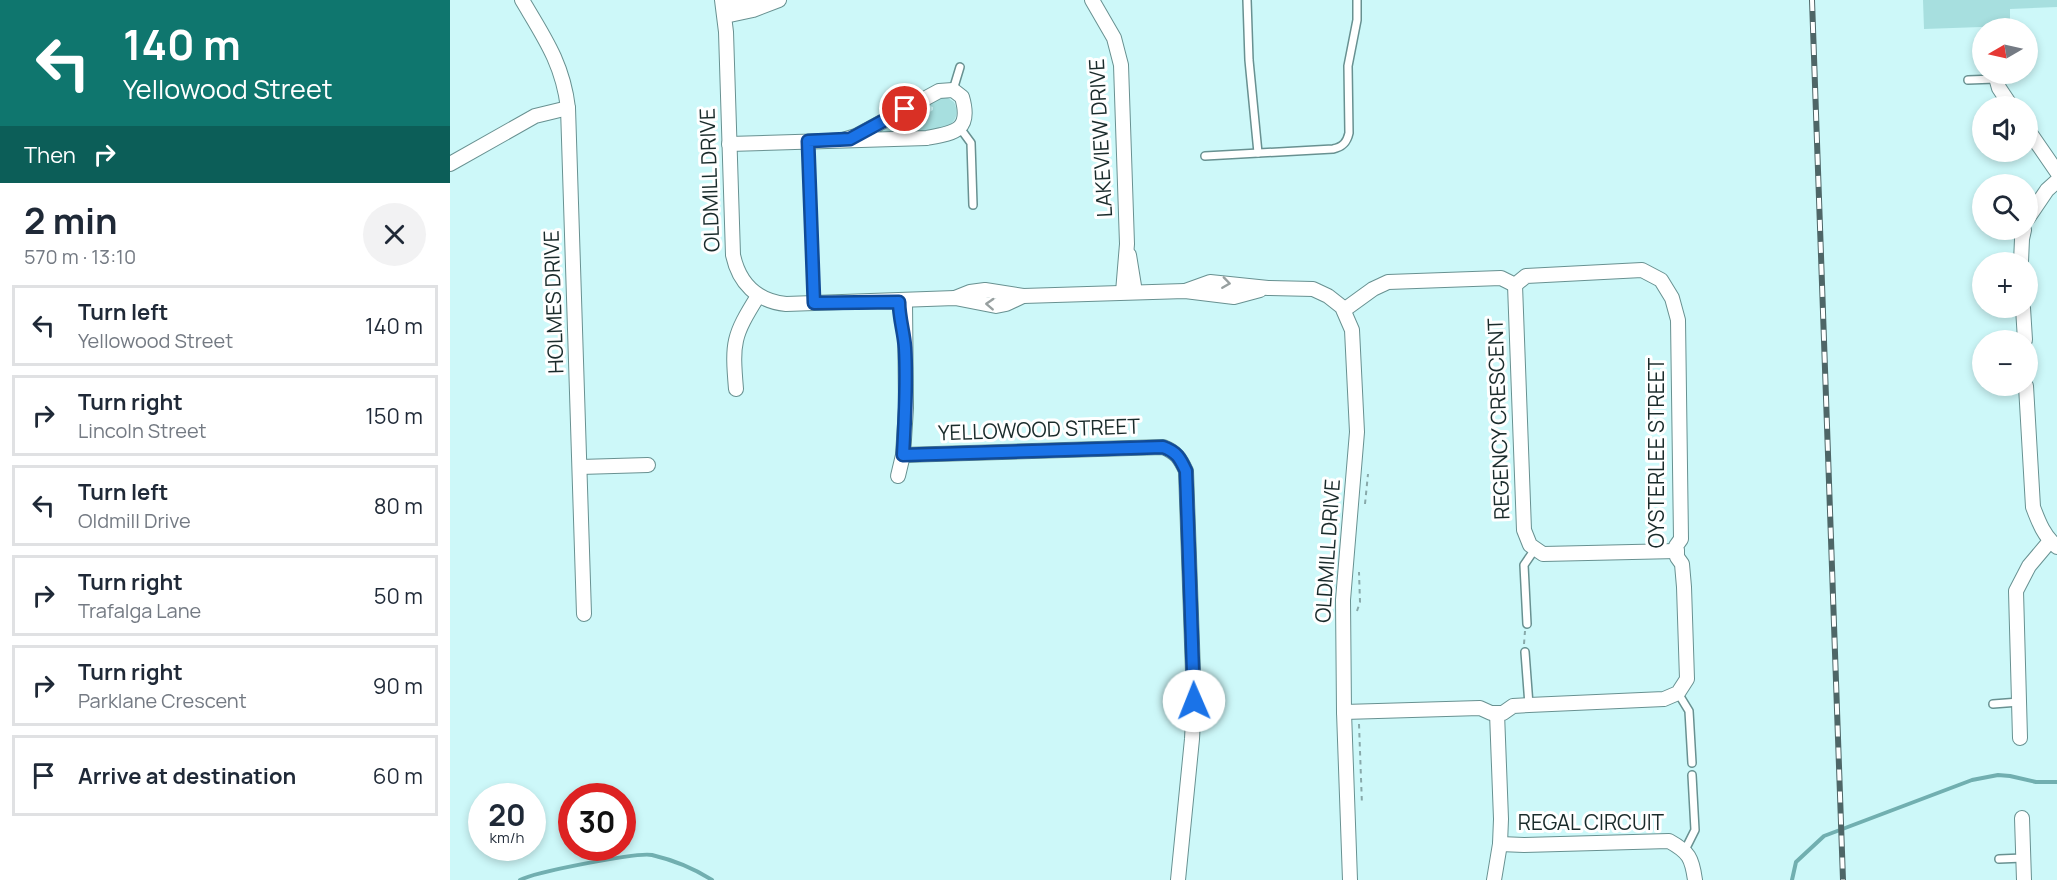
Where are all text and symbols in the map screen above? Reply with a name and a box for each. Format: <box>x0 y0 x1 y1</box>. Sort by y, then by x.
text: 140 m <box>123 15 241 73</box>
north arrow <box>1972 18 2038 84</box>
map controls <box>1972 18 2038 396</box>
icon: left <box>24 24 102 102</box>
street label: LAKEVIEW DRIVE <box>1082 58 1118 218</box>
text: Yellowood Street <box>123 70 333 107</box>
pin <box>879 83 930 134</box>
icon: arrive <box>888 92 921 125</box>
button: sound <box>1972 96 2038 162</box>
street label: OLDMILL DRIVE <box>692 108 726 253</box>
icon: right <box>88 138 121 171</box>
text: Then <box>24 140 76 170</box>
button: search <box>1972 174 2038 240</box>
text: 2 min <box>24 196 118 245</box>
button: close <box>363 203 426 266</box>
street label: HOLMES DRIVE <box>537 230 569 374</box>
text: 570 m · 13:10 <box>24 243 136 270</box>
button: + <box>1972 252 2038 318</box>
one-way arrow <box>1221 277 1230 289</box>
text: Turn left <box>78 297 168 327</box>
one-way arrow <box>985 298 994 311</box>
icon: left <box>27 309 60 342</box>
text: 140 m <box>365 311 423 341</box>
street label: REGENCY CRESCENT <box>1480 317 1516 520</box>
text: Yellowood Street <box>78 327 233 354</box>
button: − <box>1972 330 2038 396</box>
street label: OYSTERLEE STREET <box>1642 357 1670 548</box>
text: Turn right <box>78 387 183 417</box>
icon: right <box>27 399 60 432</box>
text: 150 m <box>365 401 423 431</box>
street label: YELLOWOOD STREET <box>937 411 1141 447</box>
text: Lincoln Street <box>78 417 207 444</box>
text: Turn left <box>78 477 168 507</box>
street label: OLDMILL DRIVE <box>1308 478 1346 624</box>
icon: left <box>27 489 60 522</box>
text: 80 m <box>374 491 423 521</box>
text: Oldmill Drive <box>78 507 191 534</box>
text: Turn right <box>78 567 183 597</box>
icon: right <box>27 579 60 612</box>
text: 50 m <box>374 581 423 611</box>
text: Trafalga Lane <box>78 597 201 624</box>
text: Turn right <box>78 657 183 687</box>
icon: right <box>27 669 60 702</box>
position arrow <box>1162 669 1226 733</box>
text: 90 m <box>373 671 423 701</box>
text: Parklane Crescent <box>78 687 247 714</box>
icon: arrive <box>27 759 60 792</box>
text: Arrive at destination <box>78 761 296 791</box>
text: 60 m <box>373 761 423 791</box>
speed limit sign: 30 <box>558 783 636 861</box>
text: 20 <box>488 794 526 835</box>
street label: REGAL CIRCUIT <box>1518 808 1665 836</box>
text: km/h <box>490 827 524 848</box>

